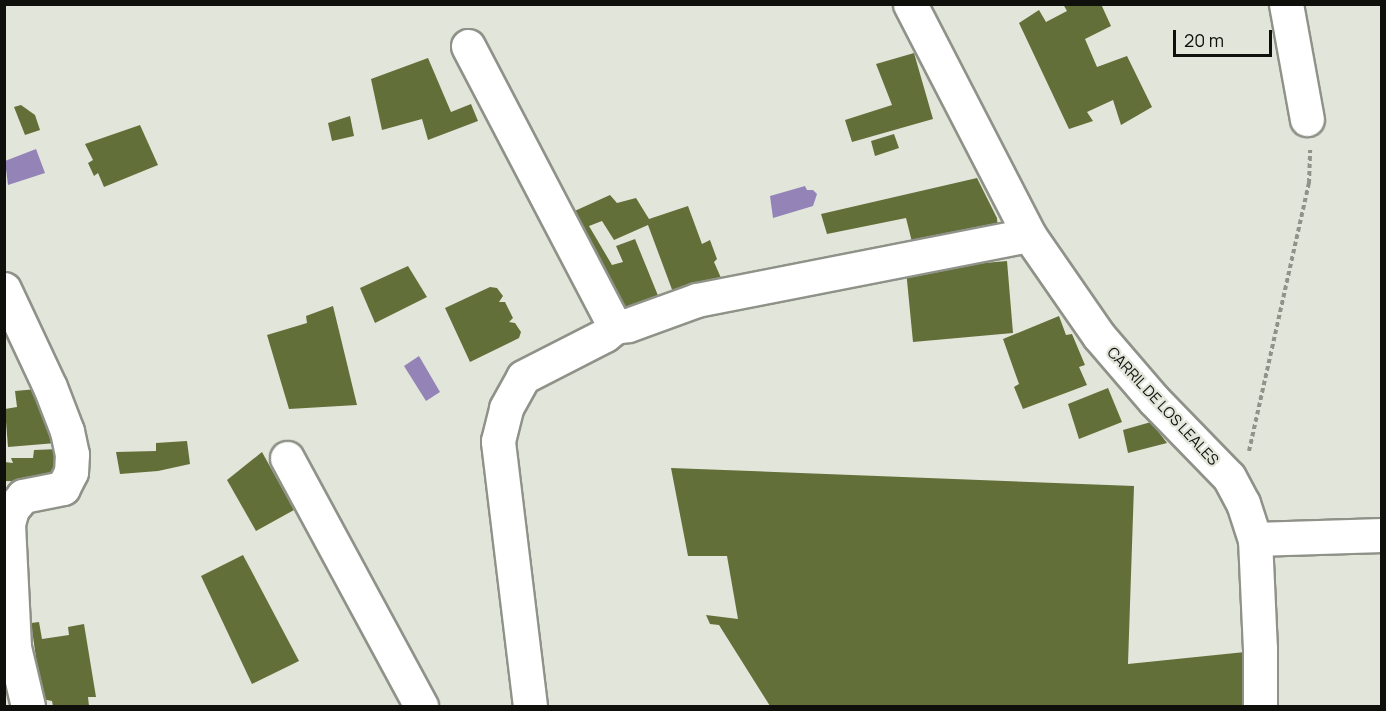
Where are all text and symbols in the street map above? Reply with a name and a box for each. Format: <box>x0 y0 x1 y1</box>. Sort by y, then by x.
scale bar <box>1176 18 1275 56</box>
text: 20 m <box>1184 28 1224 52</box>
street label: CARRIL DE LOS LEALES <box>1103 343 1223 469</box>

